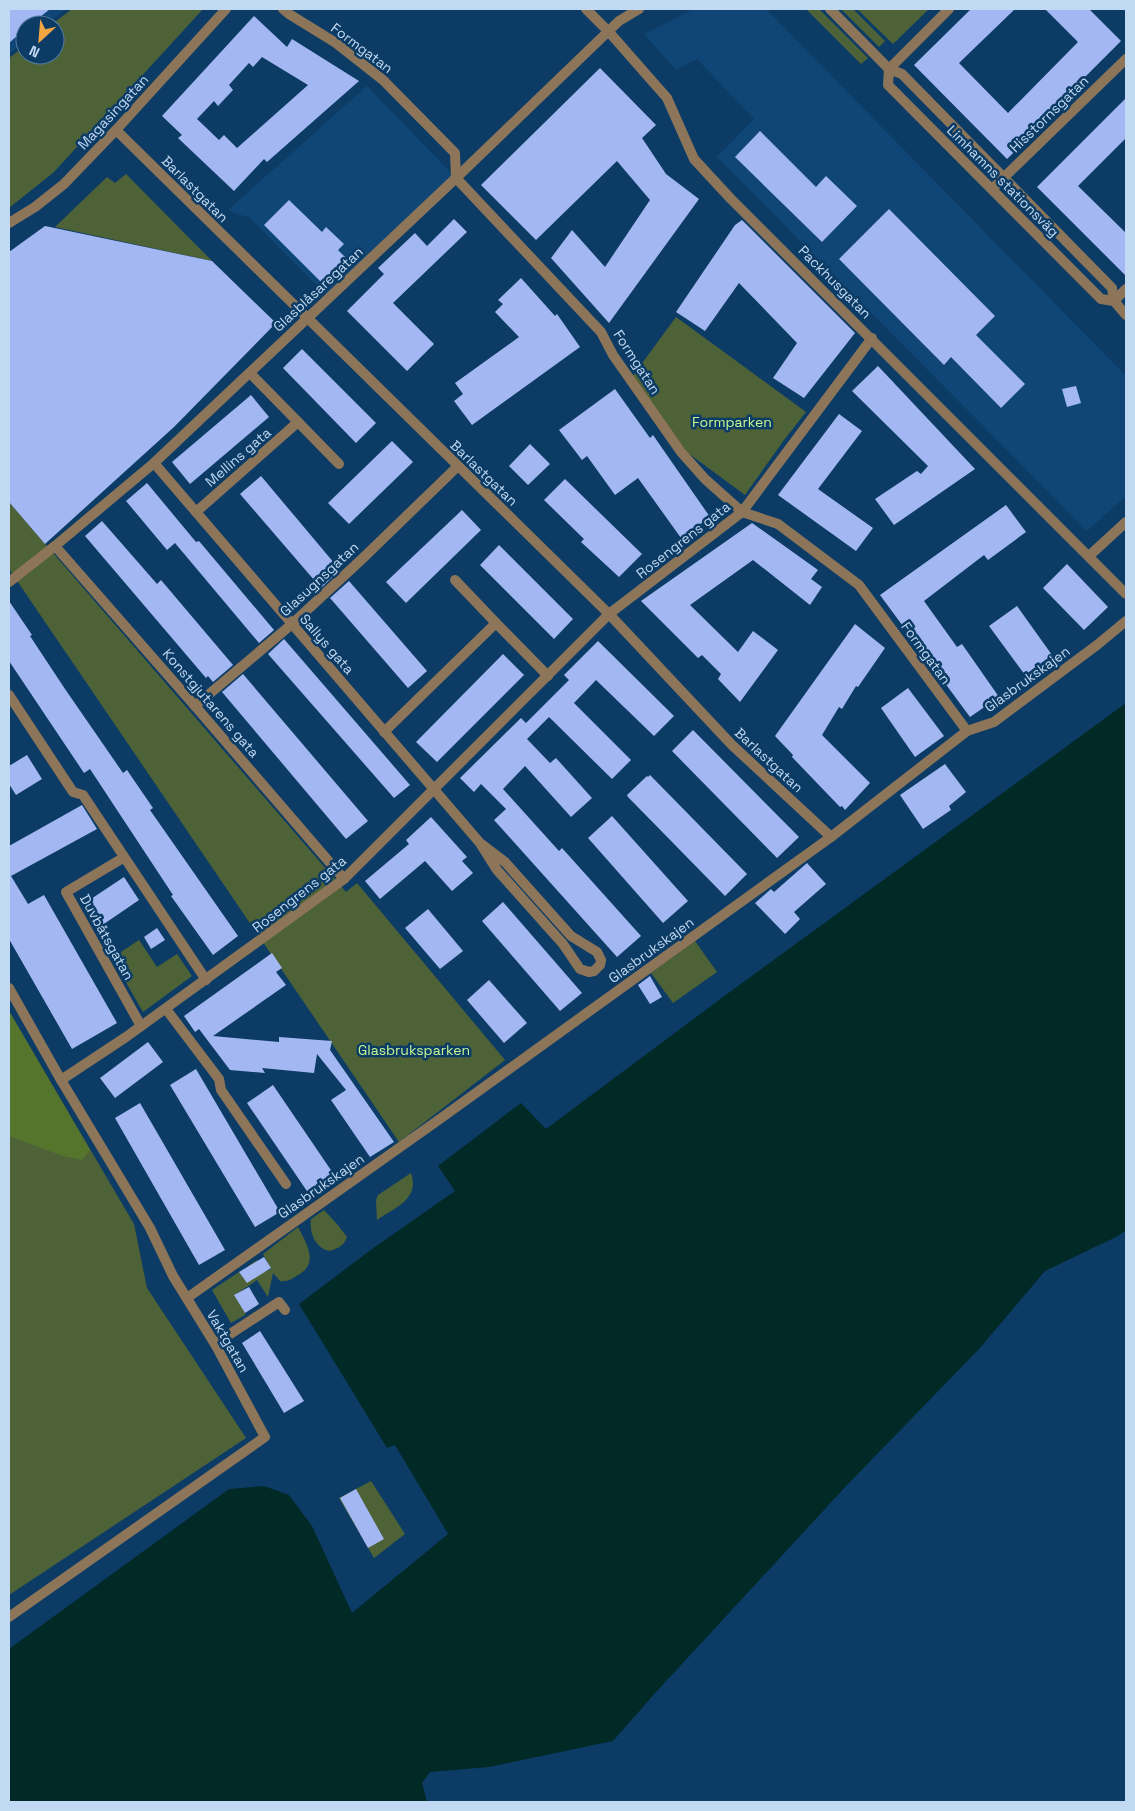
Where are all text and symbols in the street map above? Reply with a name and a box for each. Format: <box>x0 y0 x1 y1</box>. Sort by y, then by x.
north arrow <box>15 15 65 65</box>
street label: Formgatan <box>327 19 397 77</box>
text: N <box>26 42 42 62</box>
street label: Magasingatan <box>74 71 152 153</box>
street label: Hisstornsgatan <box>1006 72 1092 156</box>
street label: Limhamns stationsväg <box>943 121 1063 241</box>
street label: Barlastgatan <box>158 152 232 226</box>
street label: Packhusgatan <box>795 242 875 322</box>
street label: Glasblåsaregatan <box>269 243 367 335</box>
street label: Formgatan <box>610 326 664 398</box>
park label: Formparken <box>692 413 772 431</box>
street label: Mellins gata <box>201 424 275 490</box>
street label: Barlastgatan <box>446 436 522 510</box>
street label: Rosengrens gata <box>632 498 734 582</box>
street label: Glasugnsgatan <box>276 538 362 620</box>
street label: Sallys gata <box>296 610 358 678</box>
street label: Formgatan <box>897 618 955 688</box>
street label: Glasbrukskajen <box>981 642 1073 716</box>
street label: Konstgjutarens gata <box>159 645 263 761</box>
street label: Barlastgatan <box>731 724 807 796</box>
street label: Rosengrens gata <box>248 852 350 936</box>
street label: Duvbåtsgatan <box>76 891 138 983</box>
street label: Glasbrukskajen <box>605 913 697 987</box>
park label: Glasbruksparken <box>358 1041 470 1059</box>
street label: Glasbrukskajen <box>274 1150 368 1222</box>
street label: Vaktgatan <box>203 1306 253 1376</box>

